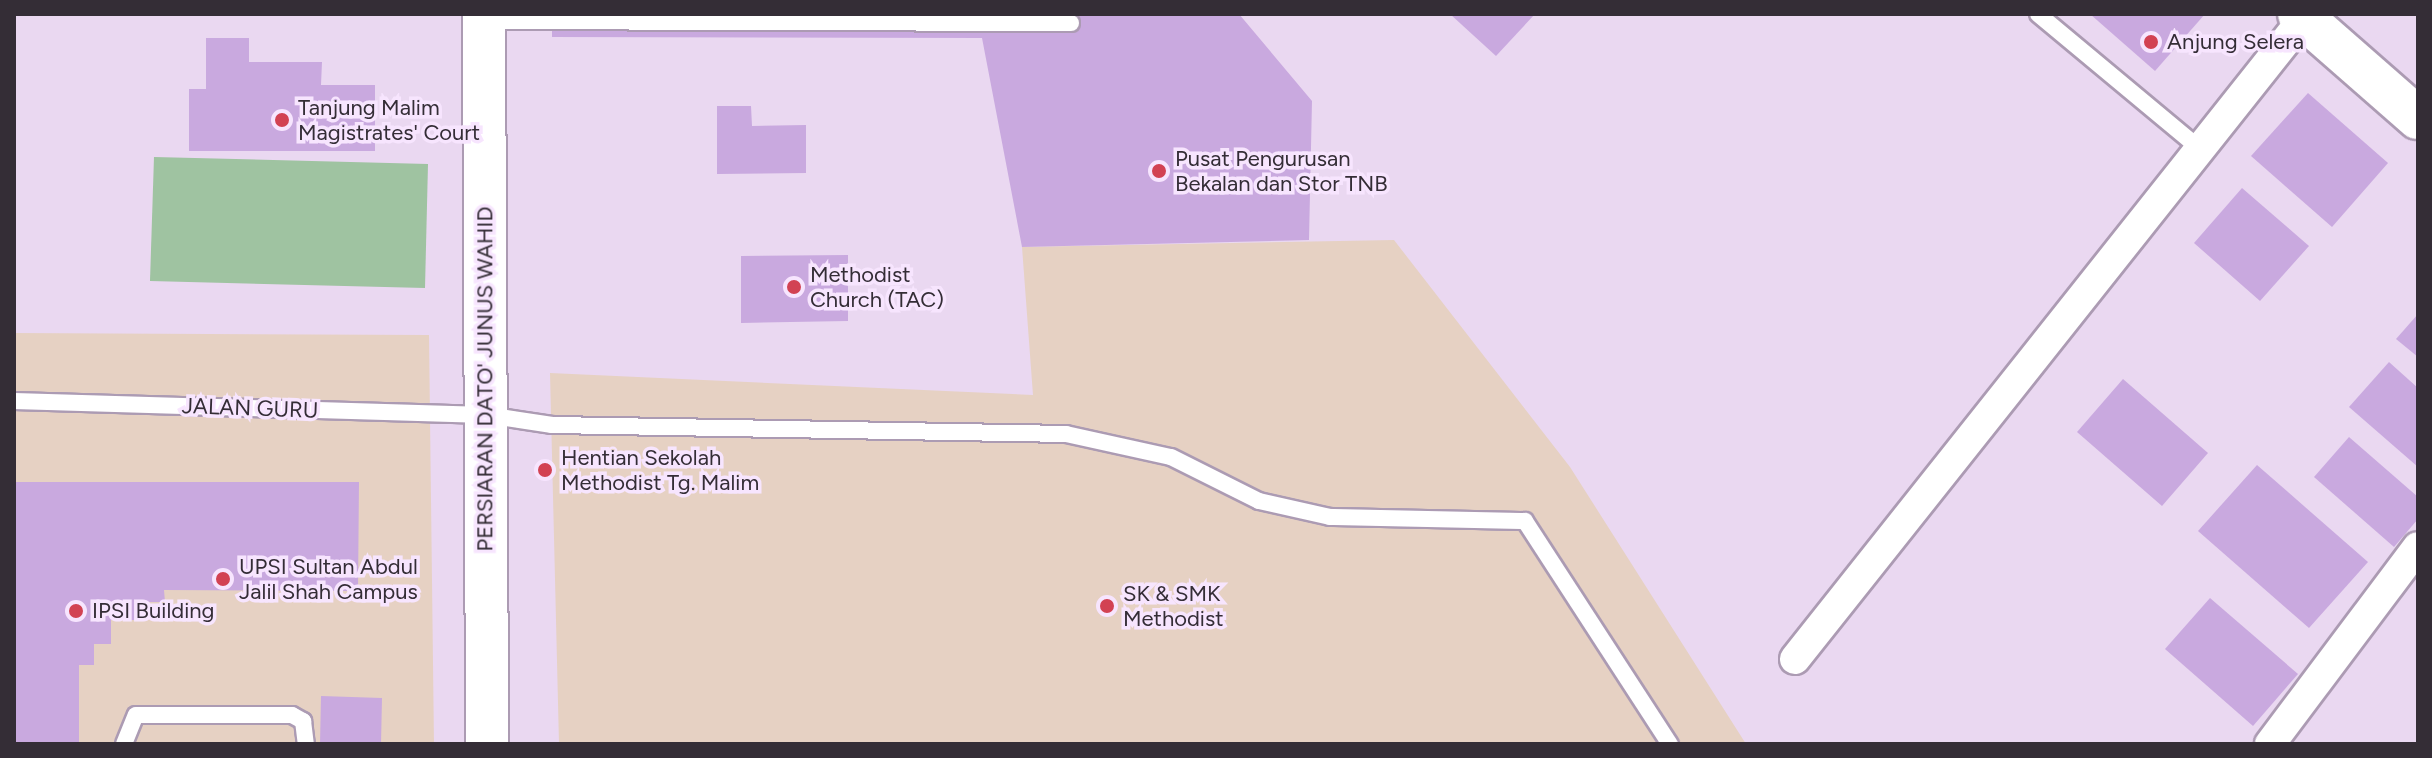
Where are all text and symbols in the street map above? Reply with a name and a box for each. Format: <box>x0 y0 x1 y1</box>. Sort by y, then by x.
place label: Anjung Selera <box>2167 29 2304 55</box>
marker: Anjung Selera <box>2142 33 2160 51</box>
place label: Tanjung Malim Magistrates' Court <box>298 94 480 146</box>
marker: Tanjung Malim Magistrates' Court <box>273 111 291 129</box>
place label: Pusat Pengurusan Bekalan dan Stor TNB <box>1175 145 1388 196</box>
marker: Pusat Pengurusan Bekalan dan Stor TNB <box>1150 162 1168 180</box>
street label: PERSIARAN DATO' JUNUS WAHID <box>472 206 498 552</box>
place label: Methodist Church (TAC) <box>810 261 944 312</box>
marker: Methodist Church (TAC) <box>785 278 803 296</box>
street label: JALAN GURU <box>181 392 319 424</box>
place label: Hentian Sekolah Methodist Tg. Malim <box>561 444 759 496</box>
marker: Hentian Sekolah Methodist Tg. Malim <box>536 461 554 479</box>
place label: UPSI Sultan Abdul Jalil Shah Campus <box>239 553 418 604</box>
marker: UPSI Sultan Abdul Jalil Shah Campus <box>214 570 232 588</box>
place label: SK & SMK Methodist <box>1123 580 1224 632</box>
marker: SK & SMK Methodist <box>1098 597 1116 615</box>
place label: IPSI Building <box>92 598 214 624</box>
marker: IPSI Building <box>67 602 85 620</box>

